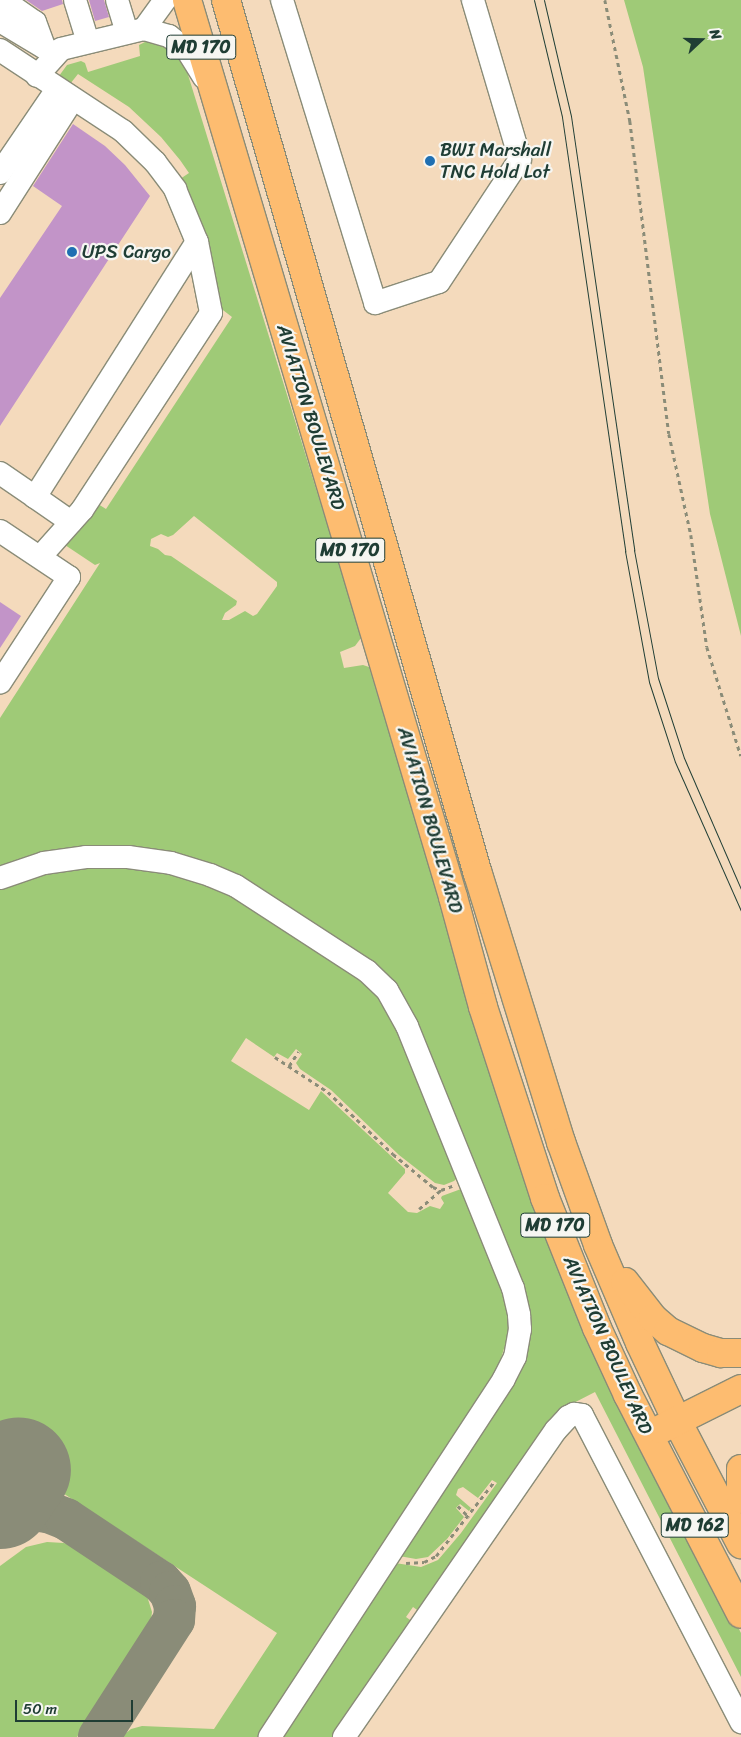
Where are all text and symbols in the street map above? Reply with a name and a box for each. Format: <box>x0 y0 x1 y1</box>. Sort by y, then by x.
north arrow <box>676 15 726 65</box>
text: N <box>702 25 729 43</box>
road number: MD 170 <box>166 32 236 62</box>
place label: BWI Marshall TNC Hold Lot <box>440 139 551 183</box>
marker: BWI Marshall TNC Hold Lot <box>424 155 436 167</box>
place label: UPS Cargo <box>82 241 171 263</box>
marker: UPS Cargo <box>66 246 78 258</box>
street label: AVIATION BOULEVARD <box>272 321 350 513</box>
road number: MD 170 <box>315 534 385 566</box>
street label: AVIATION BOULEVARD <box>392 724 468 916</box>
road number: MD 170 <box>520 1210 590 1240</box>
street label: AVIATION BOULEVARD <box>558 1252 658 1438</box>
road number: MD 162 <box>660 1510 730 1540</box>
scale bar <box>18 1690 135 1722</box>
text: 50 m <box>23 1696 57 1722</box>

